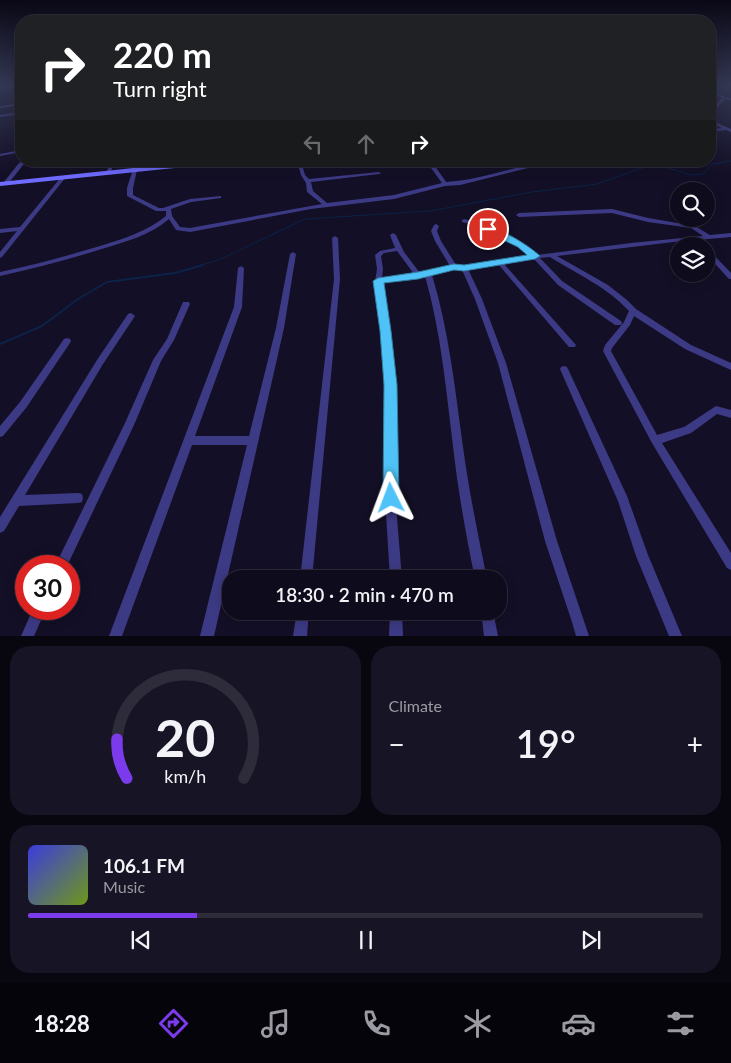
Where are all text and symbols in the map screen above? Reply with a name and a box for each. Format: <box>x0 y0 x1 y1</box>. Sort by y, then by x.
text: 220 m <box>113 33 212 75</box>
icon: right <box>30 35 95 100</box>
text: Turn right <box>113 75 207 102</box>
icon: left <box>299 130 327 158</box>
icon: ahead <box>352 130 380 158</box>
icon: right <box>405 130 433 158</box>
map controls <box>670 182 715 282</box>
button: search <box>670 182 715 227</box>
pin <box>467 208 509 250</box>
icon: arrive <box>474 215 502 243</box>
button: layers <box>670 237 715 282</box>
position arrow <box>364 471 416 523</box>
speed limit sign: 30 <box>15 555 80 620</box>
text: 18:30 · 2 min · 470 m <box>275 583 454 606</box>
text: Climate <box>389 696 442 715</box>
text: 20 <box>155 706 215 768</box>
text: 19° <box>516 720 576 766</box>
text: − <box>389 727 405 761</box>
text: + <box>687 727 703 761</box>
text: km/h <box>164 765 206 787</box>
text: 106.1 FM <box>103 854 185 877</box>
text: Music <box>103 877 145 896</box>
icon: previous <box>127 926 155 954</box>
icon: pause <box>352 926 380 954</box>
icon: next <box>577 926 605 954</box>
icon: directions <box>156 1006 191 1041</box>
icon: music <box>258 1006 293 1041</box>
icon: phone <box>359 1006 394 1041</box>
icon: climate <box>460 1006 495 1041</box>
icon: car <box>561 1006 596 1041</box>
icon: filters <box>663 1006 698 1041</box>
text: 18:28 <box>33 1010 90 1037</box>

